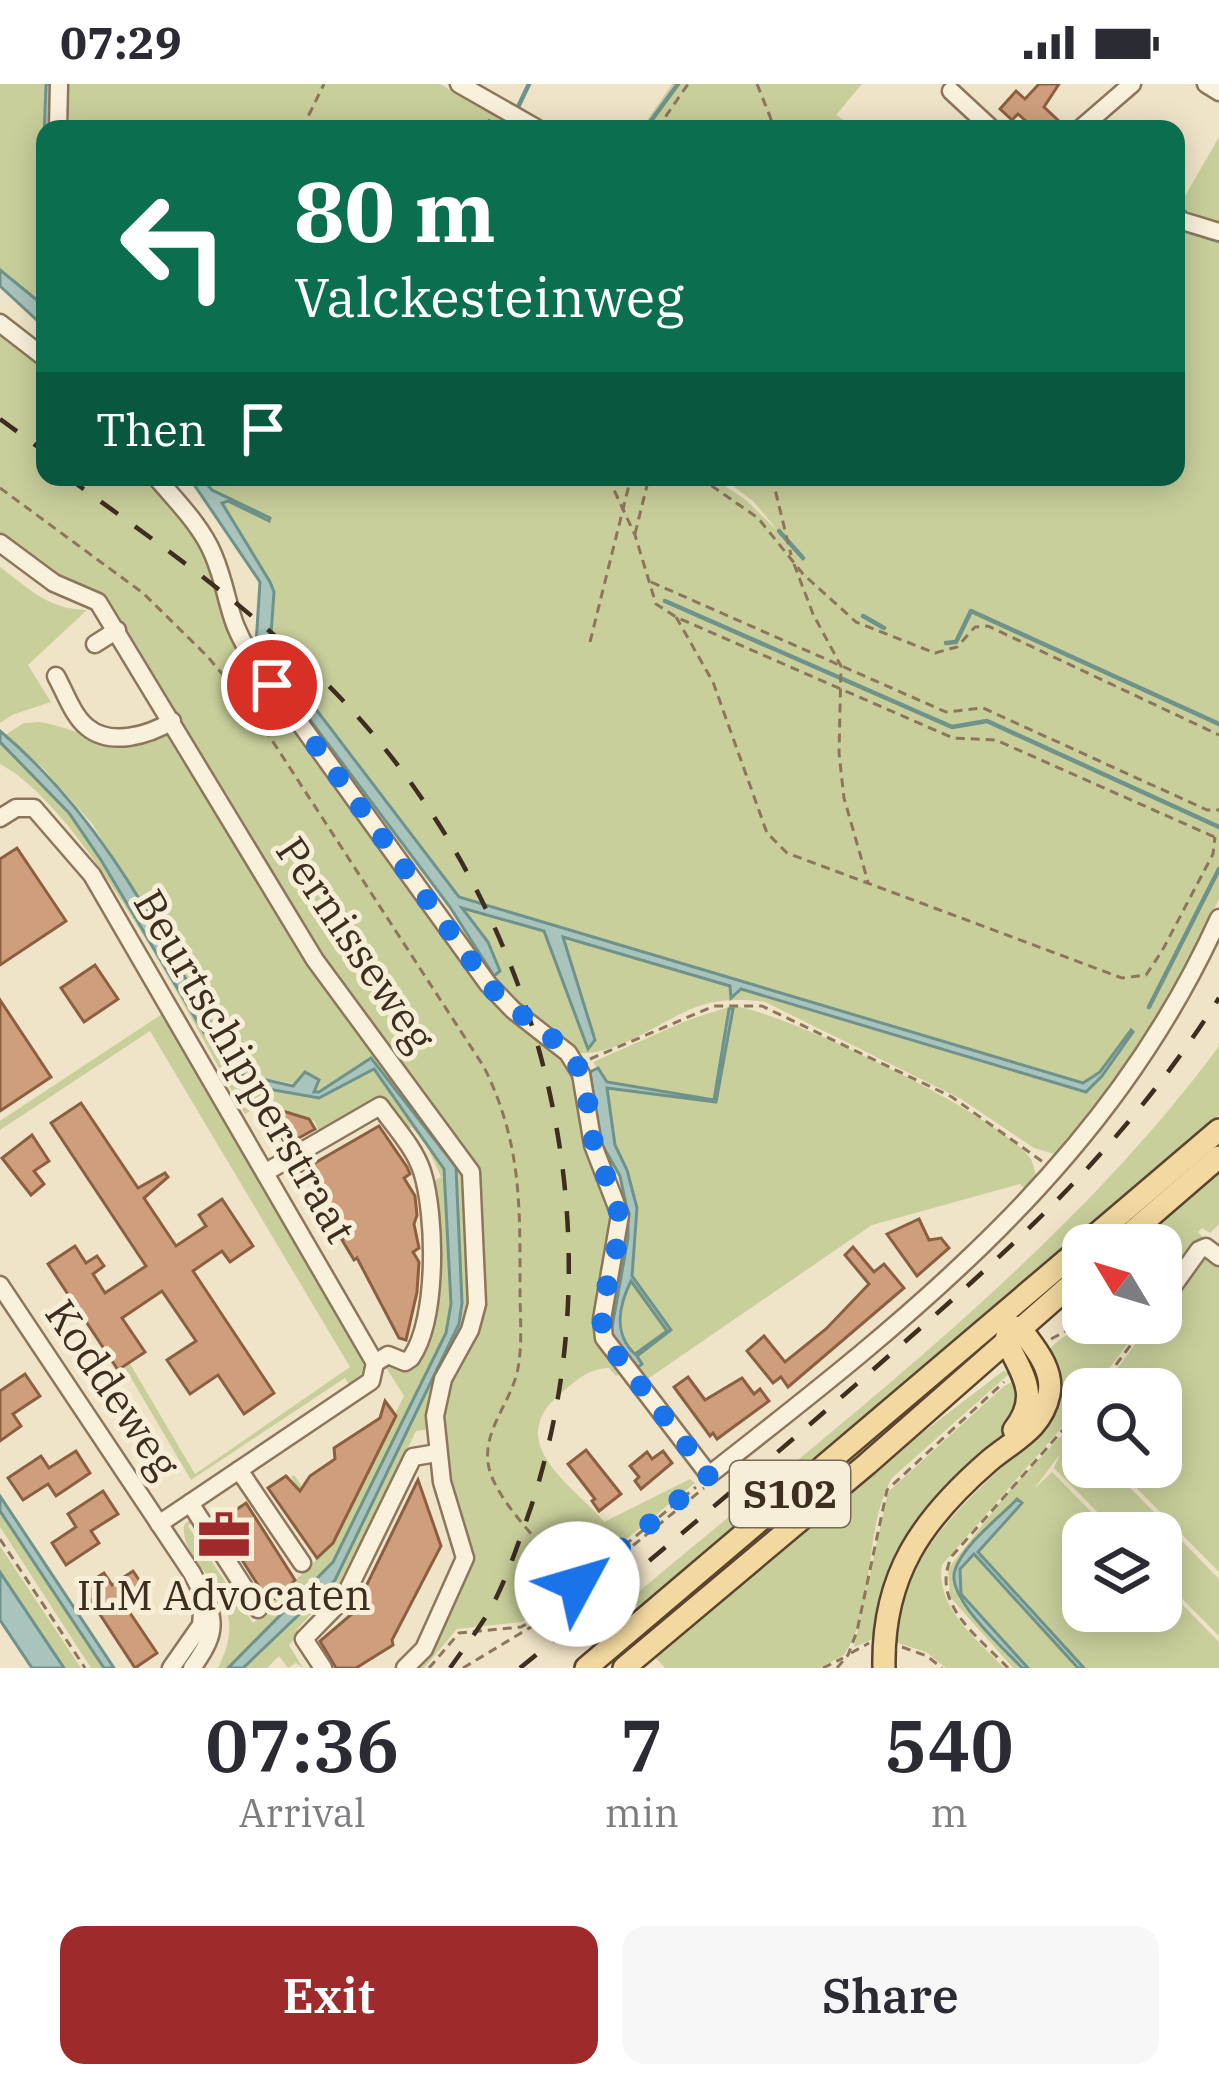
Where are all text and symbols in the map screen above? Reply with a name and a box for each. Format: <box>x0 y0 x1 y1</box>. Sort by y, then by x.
text: 07:29 <box>60 13 182 71</box>
text: 80 m <box>294 156 496 265</box>
icon: left <box>96 168 252 324</box>
text: Valckesteinweg <box>294 262 684 332</box>
icon: arrive <box>230 396 296 462</box>
text: Then <box>96 400 206 458</box>
pin <box>221 634 323 736</box>
icon: arrive <box>239 652 305 718</box>
street label: Pernisseweg <box>264 826 449 1062</box>
street label: Beurtschipperstraat <box>122 879 369 1252</box>
north arrow <box>1062 1224 1182 1344</box>
map controls <box>1062 1224 1182 1632</box>
street label: Koddeweg <box>34 1289 193 1489</box>
button: search <box>1062 1368 1182 1488</box>
road number: S102 <box>730 1461 850 1527</box>
office icon: ILM Advocaten <box>195 1506 253 1564</box>
button: layers <box>1062 1512 1182 1632</box>
position arrow <box>514 1521 640 1647</box>
place label: ILM Advocaten <box>77 1567 371 1622</box>
text: 07:36 <box>205 1698 399 1792</box>
text: 7 <box>620 1698 663 1792</box>
text: 540 <box>884 1698 1014 1792</box>
text: Arrival <box>239 1787 366 1838</box>
text: min <box>605 1787 679 1838</box>
text: m <box>930 1787 968 1838</box>
button: Exit <box>60 1926 598 2064</box>
button: Share <box>622 1926 1159 2064</box>

